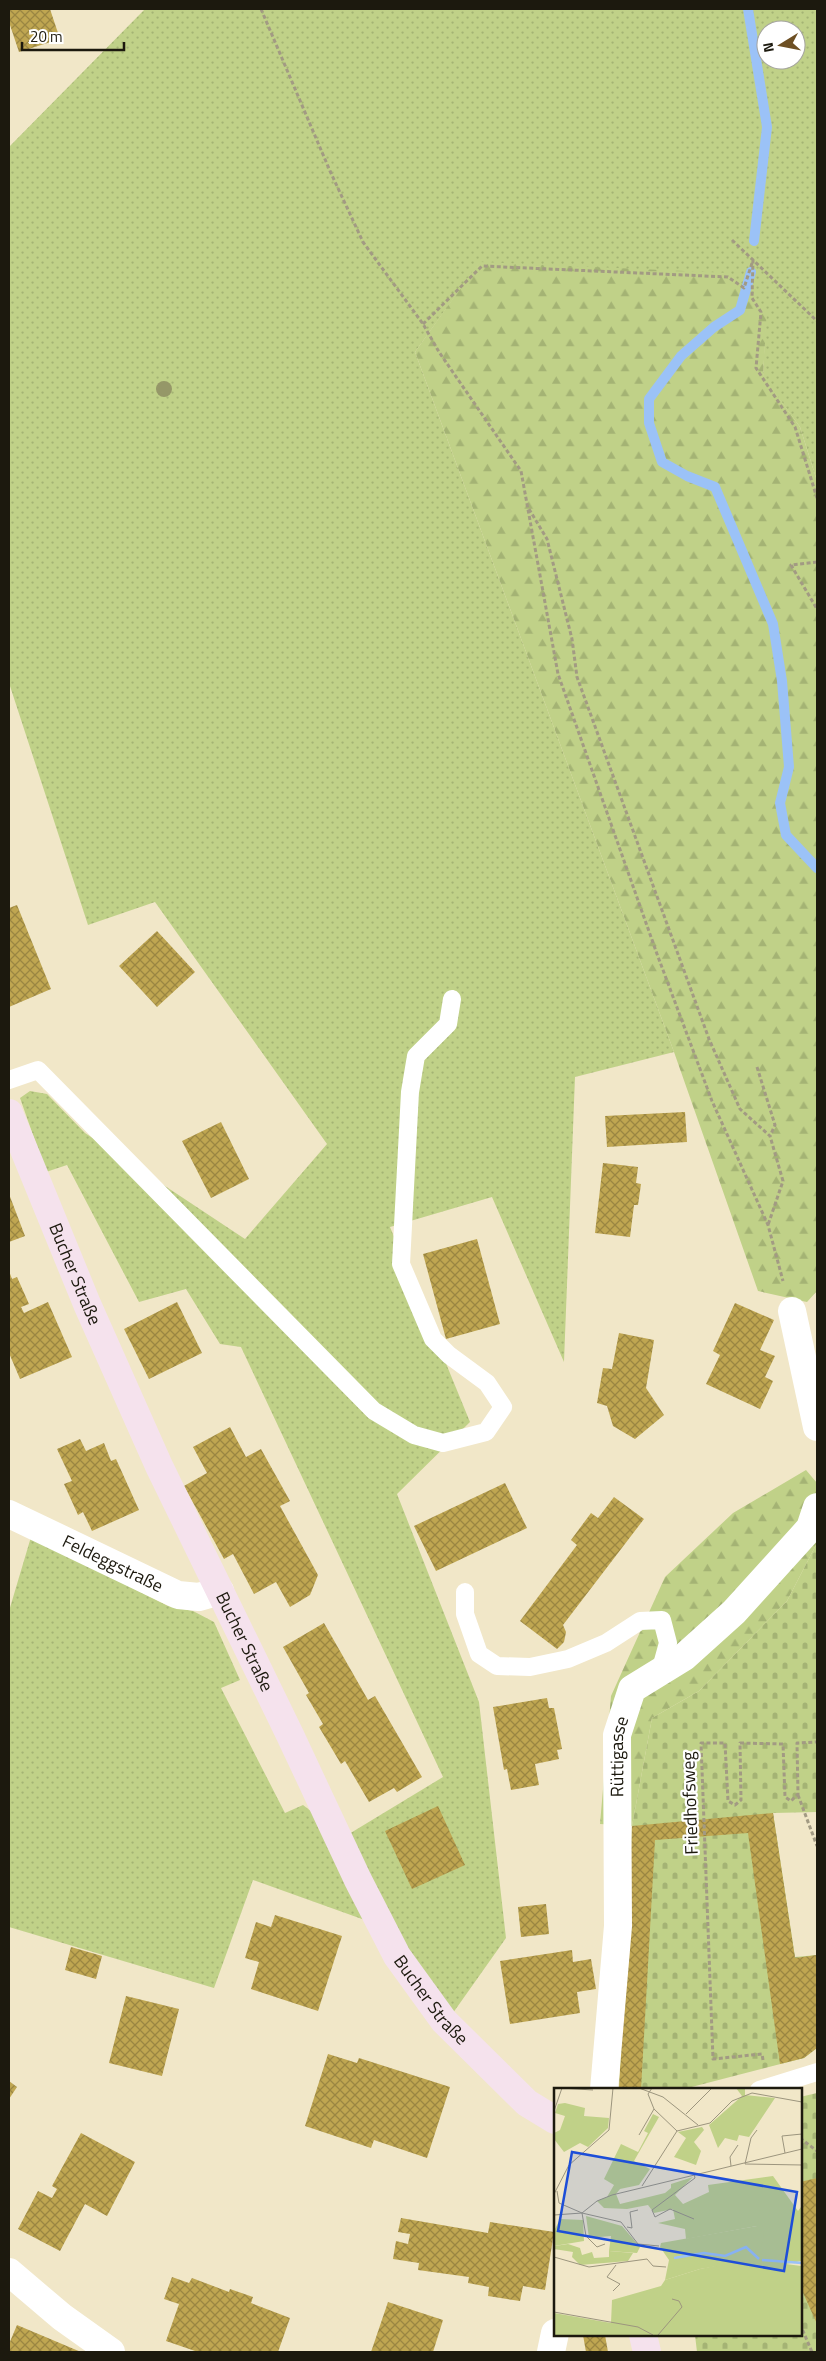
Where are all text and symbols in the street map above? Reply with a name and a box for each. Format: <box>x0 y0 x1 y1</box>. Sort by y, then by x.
scale bar <box>22 20 125 52</box>
north arrow <box>756 20 806 70</box>
text: 20 m <box>30 25 63 48</box>
text: N <box>757 41 779 54</box>
street label: Bucher Straße <box>42 1219 109 1329</box>
street label: Feldeggstraße <box>58 1528 168 1599</box>
street label: Bucher Straße <box>209 1587 281 1696</box>
street label: Rüttigasse <box>603 1713 635 1797</box>
street label: Friedhofsweg <box>674 1751 705 1855</box>
street label: Bucher Straße <box>387 1949 475 2051</box>
inset map <box>554 2088 801 2336</box>

